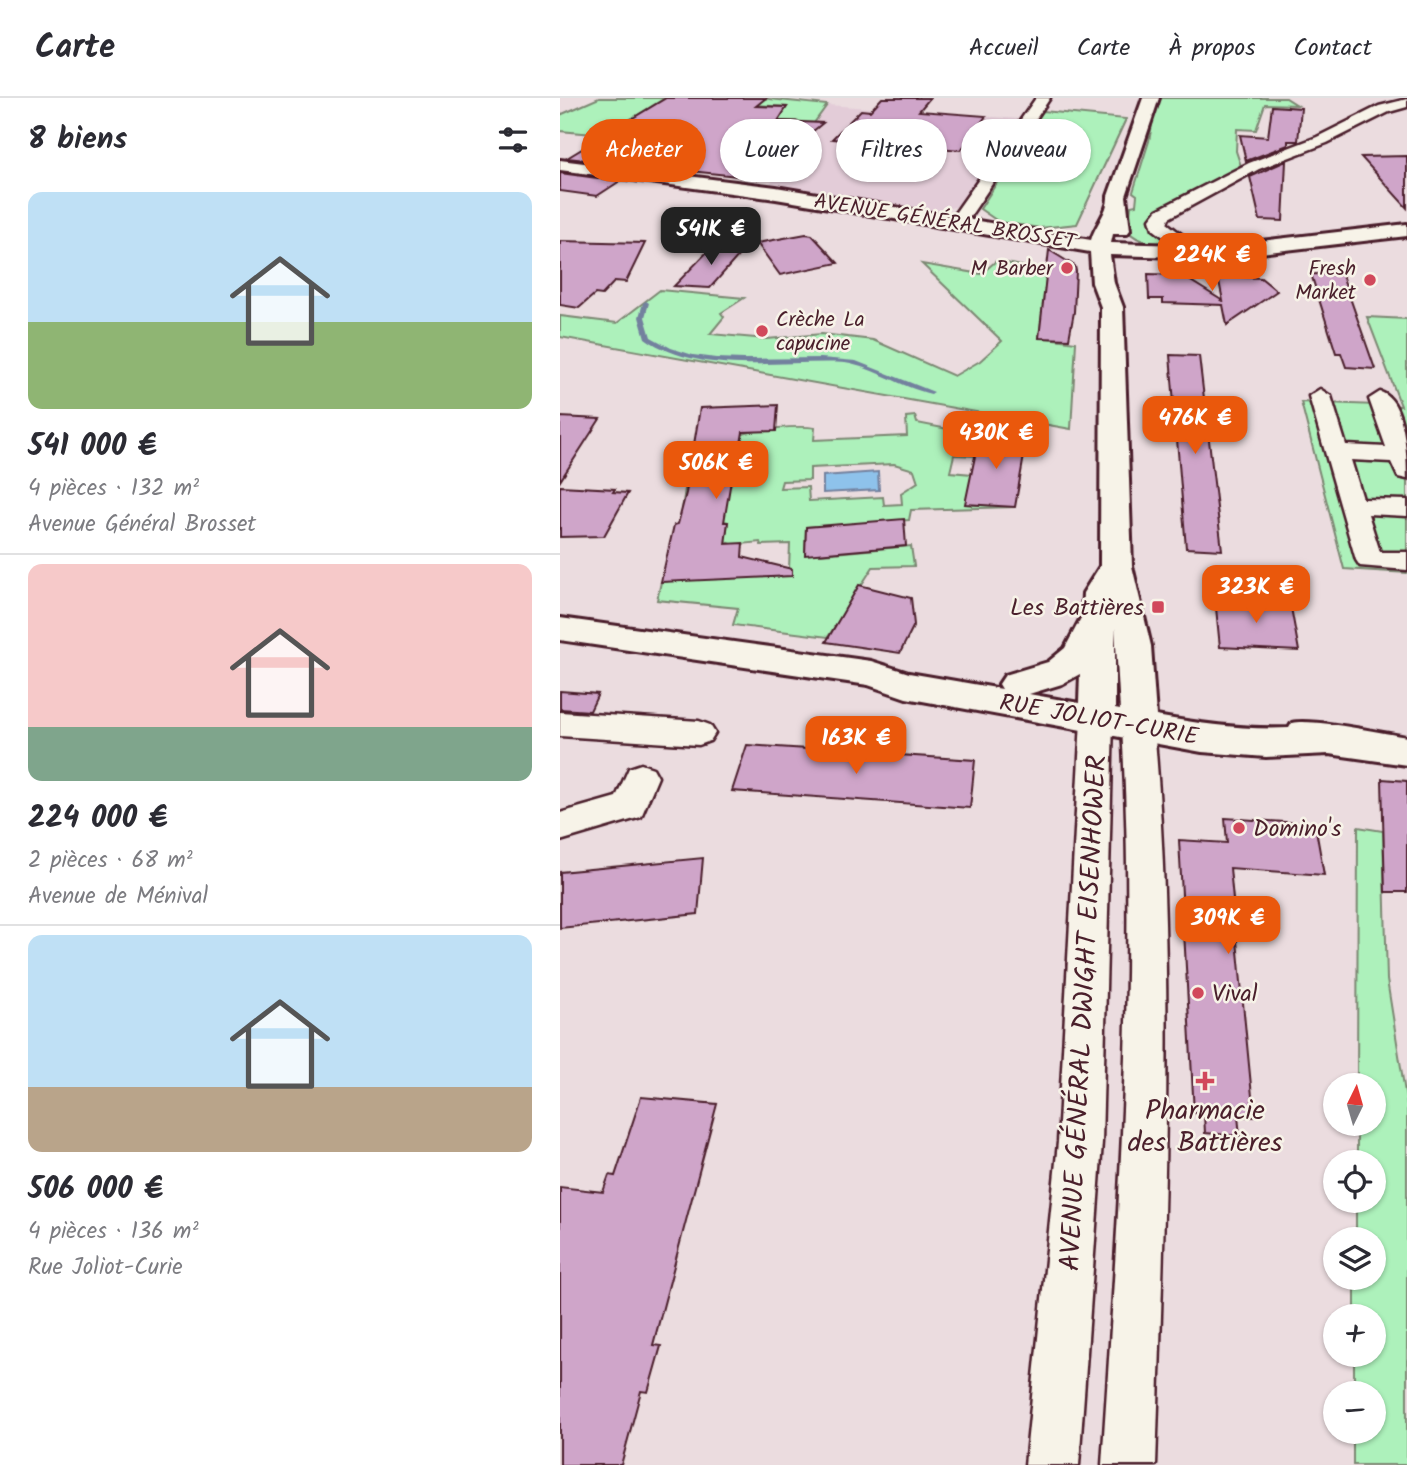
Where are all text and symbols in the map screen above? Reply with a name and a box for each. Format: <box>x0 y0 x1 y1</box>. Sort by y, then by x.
text: Carte <box>35 22 115 75</box>
text: Accueil <box>969 29 1039 68</box>
text: Carte <box>1077 29 1130 68</box>
text: À propos <box>1168 29 1255 68</box>
text: Contact <box>1293 29 1372 68</box>
text: 8 biens <box>28 116 127 164</box>
chip: Acheter <box>581 119 706 182</box>
chip: Louer <box>720 119 822 182</box>
chip: Filtres <box>836 119 947 182</box>
chip: Nouveau <box>961 119 1091 182</box>
icon: filters <box>494 121 532 159</box>
street label: AVENUE GÉNÉRAL BROSSET <box>812 185 1080 260</box>
pin: 541K € <box>654 208 768 267</box>
text: 541K € <box>677 212 745 248</box>
pin: 224K € <box>1155 234 1269 293</box>
icon: home <box>217 238 343 364</box>
text: 224K € <box>1174 238 1250 274</box>
place label: M Barber <box>970 253 1054 286</box>
place label: Fresh Market <box>1295 253 1357 310</box>
marker: M Barber <box>1059 260 1075 276</box>
marker: Fresh Market <box>1362 272 1378 288</box>
place label: Crèche La capucine <box>776 304 865 361</box>
marker: Crèche La capucine <box>754 323 770 339</box>
pin: 476K € <box>1138 396 1252 456</box>
text: 476K € <box>1158 401 1232 437</box>
pin: 430K € <box>939 412 1053 471</box>
text: 430K € <box>959 416 1033 452</box>
text: 541 000 € <box>28 423 157 471</box>
pin: 506K € <box>659 442 773 501</box>
text: 506K € <box>679 446 753 482</box>
text: 4 pièces · 132 m² <box>28 471 199 507</box>
text: Avenue Général Brosset <box>28 507 256 543</box>
pin: 323K € <box>1199 566 1313 625</box>
text: 323K € <box>1218 570 1294 606</box>
place label: Les Battières <box>1010 589 1144 628</box>
marker: Les Battières <box>1150 599 1166 615</box>
icon: home <box>217 610 343 736</box>
street label: RUE JOLIOT-CURIE <box>996 684 1202 757</box>
pin: 163K € <box>799 716 913 776</box>
text: 163K € <box>821 721 891 757</box>
street label: AVENUE GÉNÉRAL DWIGHT EISENHOWER <box>1049 754 1120 1272</box>
text: 224 000 € <box>28 795 168 843</box>
place label: Domino's <box>1253 810 1342 849</box>
marker: Domino's <box>1231 820 1247 836</box>
text: 2 pièces · 68 m² <box>28 843 193 879</box>
text: Avenue de Ménival <box>28 879 208 915</box>
pin: 309K € <box>1171 896 1285 956</box>
text: 309K € <box>1191 901 1265 937</box>
place label: Vival <box>1212 975 1258 1014</box>
icon: home <box>217 981 343 1107</box>
marker: Vival <box>1190 985 1206 1001</box>
marker: Pharmacie des Battières <box>1197 1073 1213 1089</box>
north arrow <box>1323 1073 1386 1136</box>
map controls <box>1323 1073 1386 1444</box>
place label: Pharmacie des Battières <box>1127 1089 1283 1166</box>
button: locate <box>1323 1150 1386 1213</box>
text: 506 000 € <box>28 1166 163 1214</box>
text: 4 pièces · 136 m² <box>28 1214 198 1250</box>
button: layers <box>1323 1227 1386 1290</box>
text: Rue Joliot-Curie <box>28 1250 183 1286</box>
button: + <box>1323 1304 1386 1367</box>
button: − <box>1323 1381 1386 1444</box>

